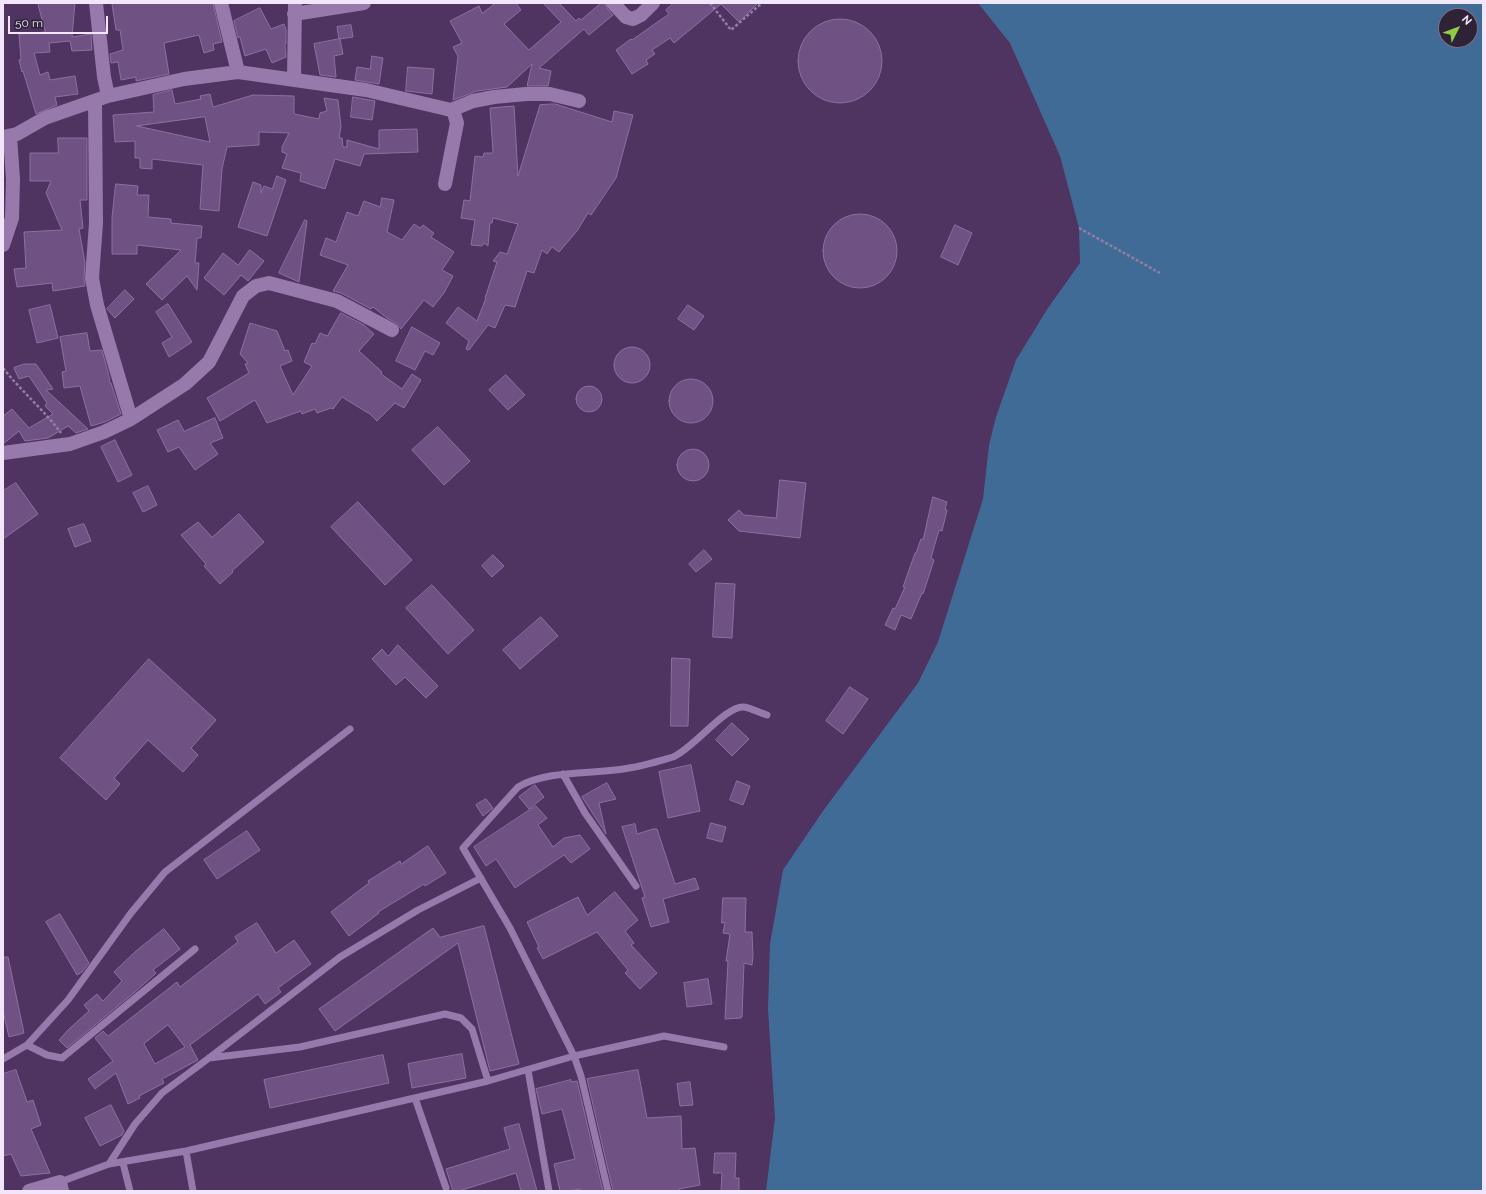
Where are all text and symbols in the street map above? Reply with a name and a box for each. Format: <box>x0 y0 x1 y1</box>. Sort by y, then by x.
scale bar <box>10 8 110 34</box>
north arrow <box>1438 8 1478 48</box>
text: N <box>1459 13 1474 28</box>
text: 50 m <box>15 16 43 30</box>

